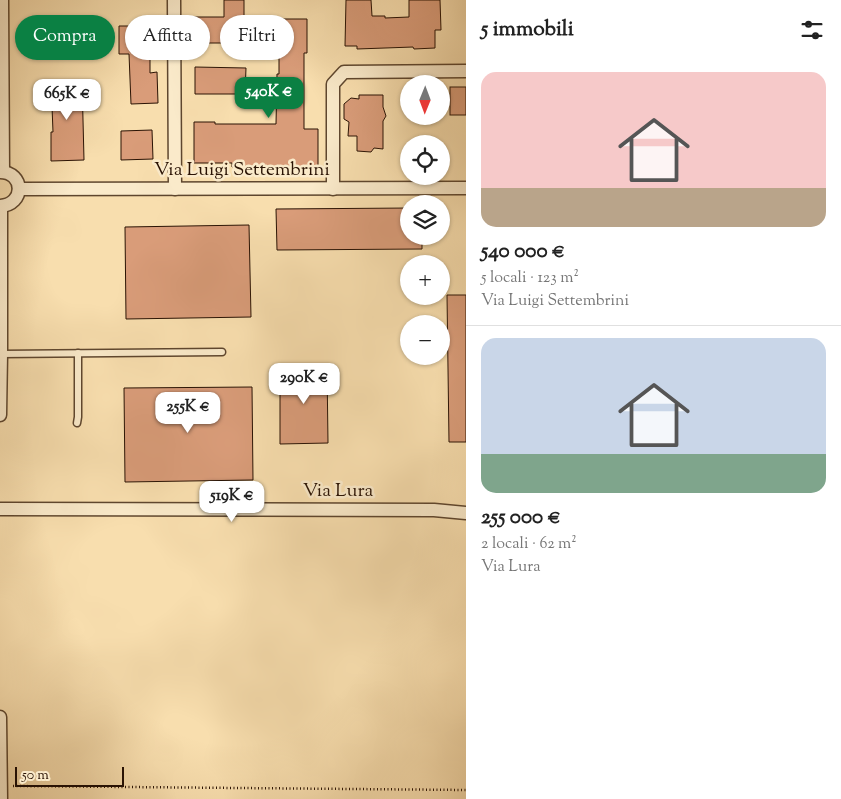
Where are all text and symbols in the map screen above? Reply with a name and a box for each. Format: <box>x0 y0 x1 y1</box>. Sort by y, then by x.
chip: Compra <box>15 15 115 60</box>
chip: Affitta <box>125 15 210 60</box>
chip: Filtri <box>220 15 294 60</box>
text: 5 immobili <box>481 15 574 45</box>
icon: filters <box>798 16 826 44</box>
north arrow <box>400 75 450 125</box>
map controls <box>400 75 450 365</box>
pin: 540K € <box>228 76 310 119</box>
pin: 665K € <box>26 78 108 121</box>
text: 540K € <box>246 81 292 104</box>
text: 665K € <box>44 83 90 106</box>
icon: home <box>609 105 699 195</box>
button: locate <box>400 135 450 185</box>
street label: Via Luigi Settembrini <box>154 157 330 184</box>
button: layers <box>400 195 450 245</box>
text: 540 000 € <box>481 237 565 267</box>
button: + <box>400 255 450 305</box>
text: 5 locali · 123 m² <box>481 267 579 290</box>
text: Via Luigi Settembrini <box>481 290 629 313</box>
button: − <box>400 315 450 365</box>
pin: 290K € <box>263 362 345 405</box>
text: 290K € <box>280 367 328 390</box>
icon: home <box>609 370 699 460</box>
pin: 255K € <box>147 392 229 434</box>
text: 255K € <box>166 396 210 419</box>
street label: Via Lura <box>303 478 374 505</box>
pin: 519K € <box>191 480 273 523</box>
text: 519K € <box>210 485 254 508</box>
text: 255 000 € <box>481 503 561 533</box>
text: 2 locali · 62 m² <box>481 533 577 556</box>
text: Via Lura <box>481 556 541 579</box>
scale bar <box>15 764 124 787</box>
text: 50 m <box>22 766 49 786</box>

